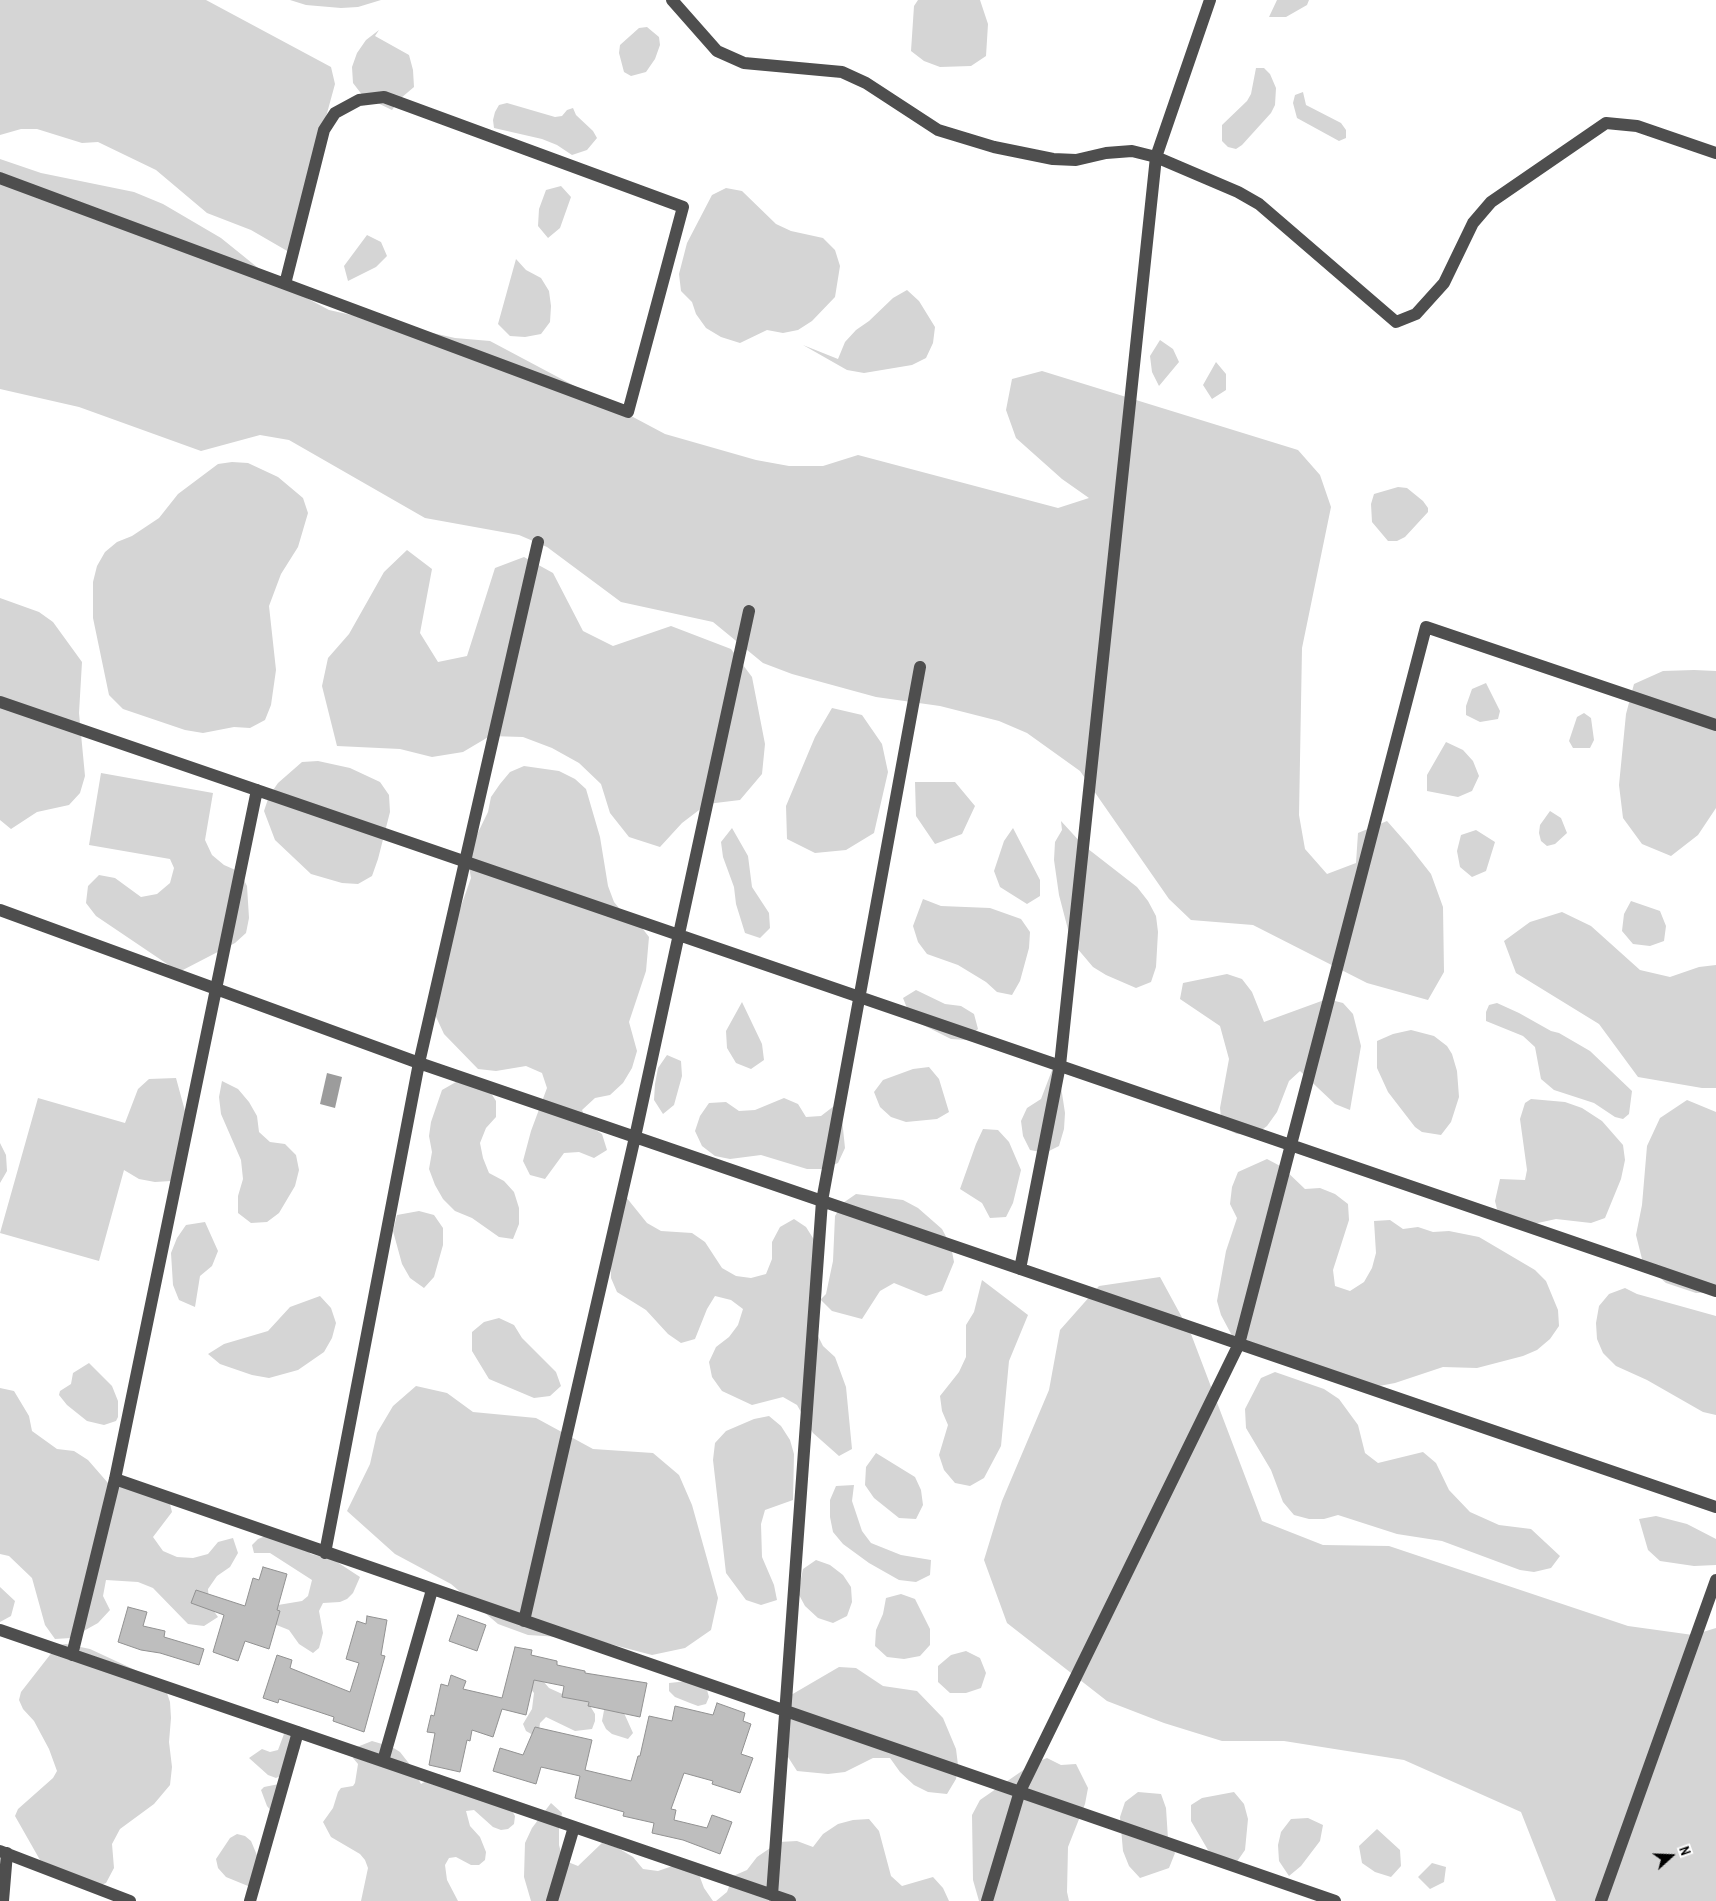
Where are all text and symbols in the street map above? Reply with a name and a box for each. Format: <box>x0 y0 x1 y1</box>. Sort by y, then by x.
north arrow <box>1646 1831 1696 1881</box>
text: N <box>1675 1844 1695 1858</box>

